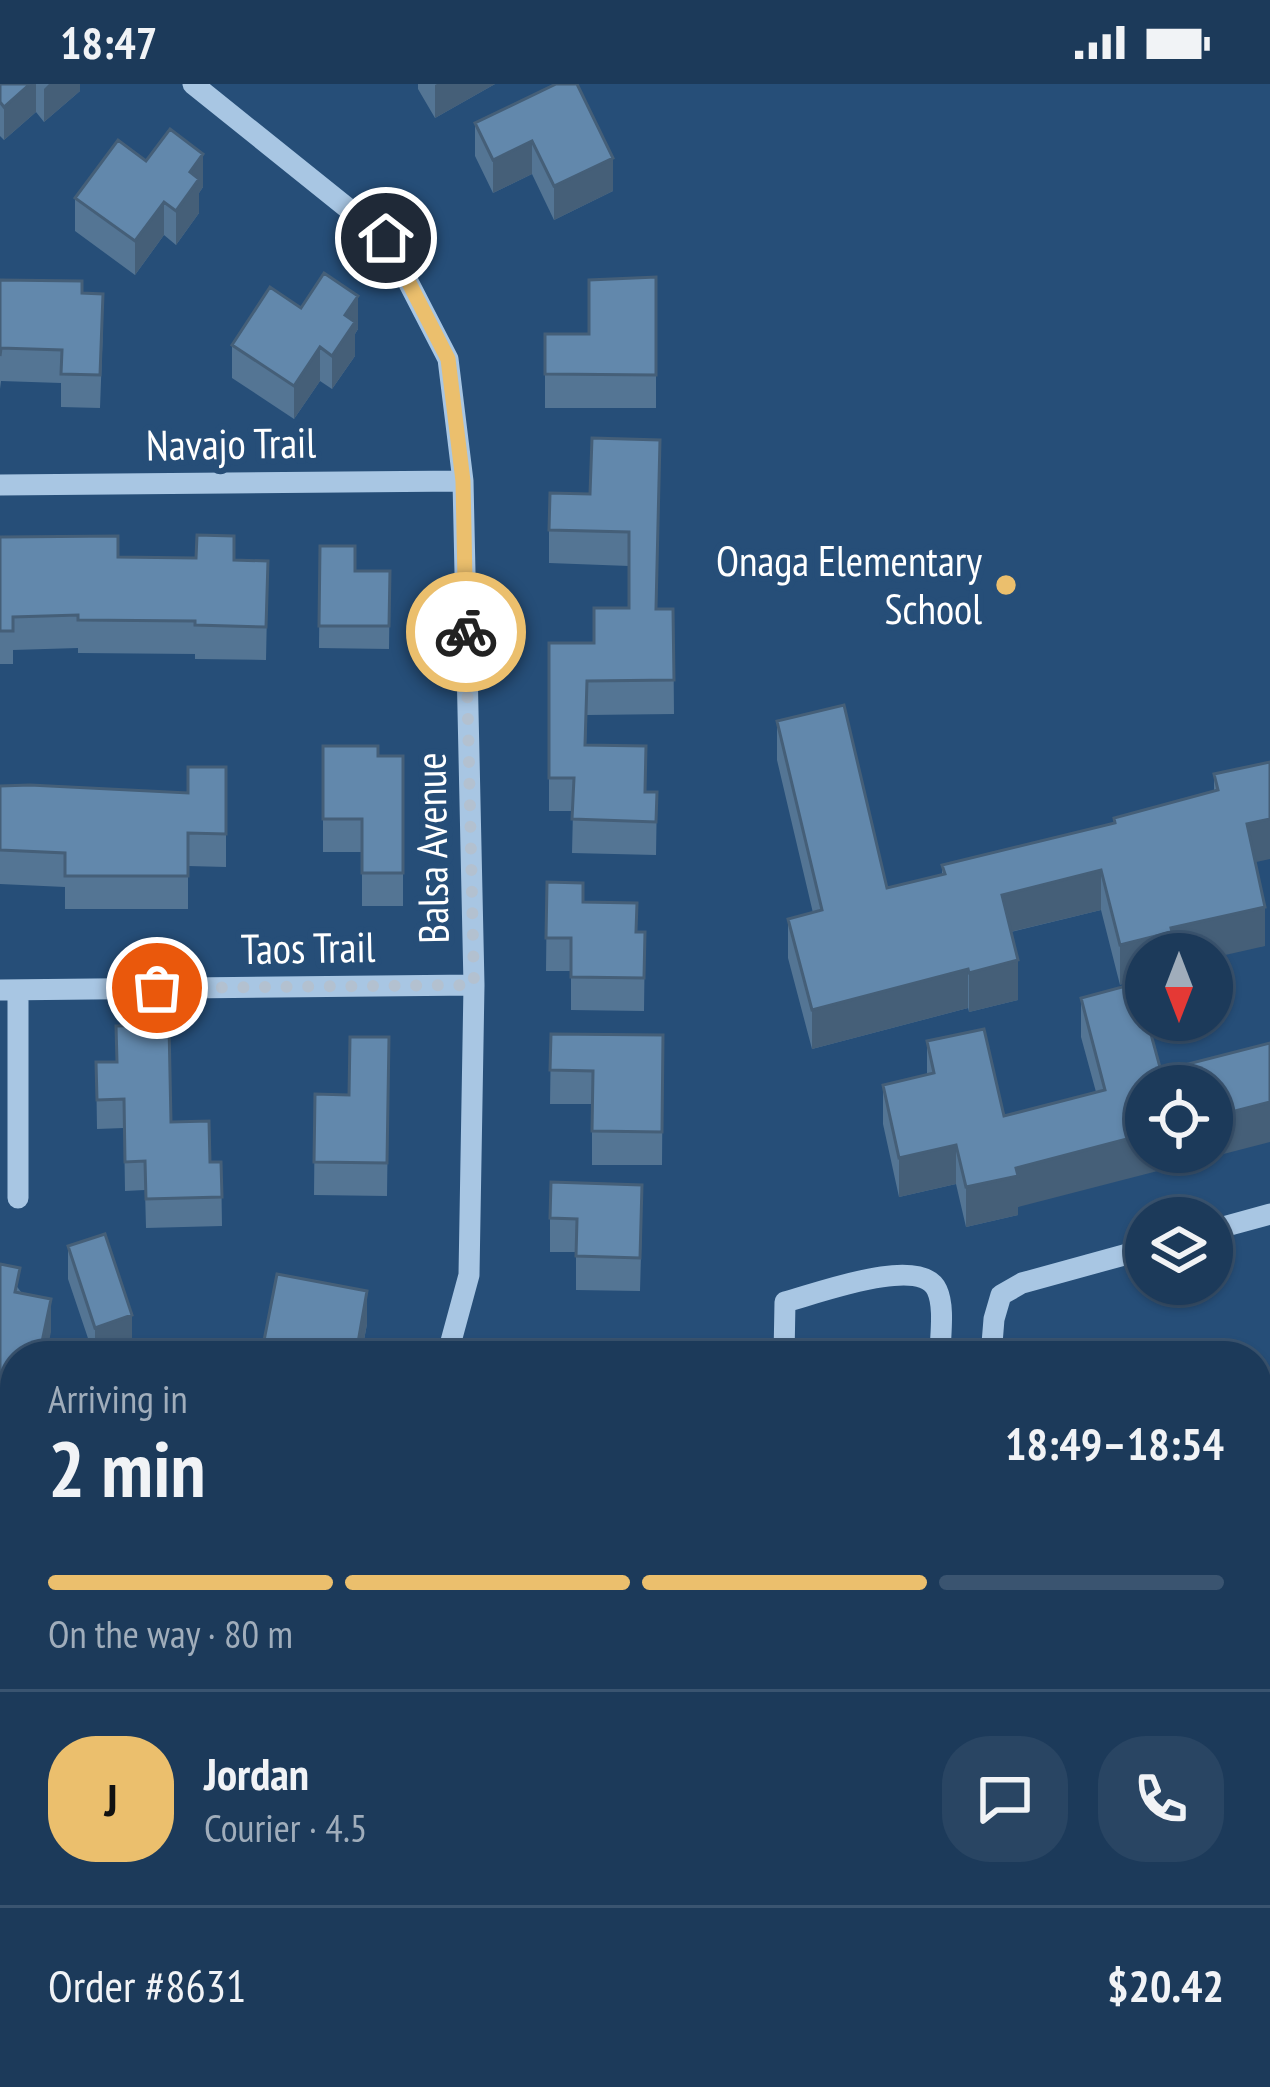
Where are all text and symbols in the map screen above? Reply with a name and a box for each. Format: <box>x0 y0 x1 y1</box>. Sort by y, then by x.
text: 18:47 <box>60 13 157 71</box>
pin <box>335 187 437 289</box>
icon: home <box>353 205 419 271</box>
street label: Navajo Trail <box>146 415 317 472</box>
place label: Onaga Elementary School <box>716 533 982 636</box>
courier <box>406 572 526 692</box>
marker: Onaga Elementary School <box>993 572 1019 598</box>
icon: bike <box>433 599 499 665</box>
street label: Balsa Avenue <box>402 752 461 944</box>
street label: Taos Trail <box>240 919 376 976</box>
north arrow <box>1125 933 1233 1041</box>
map controls <box>1125 933 1233 1305</box>
pin <box>106 937 208 1039</box>
icon: bag <box>124 955 190 1021</box>
button: locate <box>1125 1065 1233 1173</box>
button: layers <box>1125 1197 1233 1305</box>
text: Arriving in <box>48 1373 188 1424</box>
text: 18:49–18:54 <box>1005 1414 1224 1472</box>
text: 2 min <box>48 1418 206 1519</box>
text: On the way · 80 m <box>48 1608 293 1659</box>
button: chat <box>942 1736 1068 1862</box>
button: phone <box>1098 1736 1224 1862</box>
text: Jordan <box>204 1744 309 1802</box>
text: J <box>104 1770 118 1828</box>
text: Courier · 4.5 <box>204 1802 367 1853</box>
text: Order #8631 <box>48 1956 246 2014</box>
text: $20.42 <box>1107 1956 1224 2014</box>

